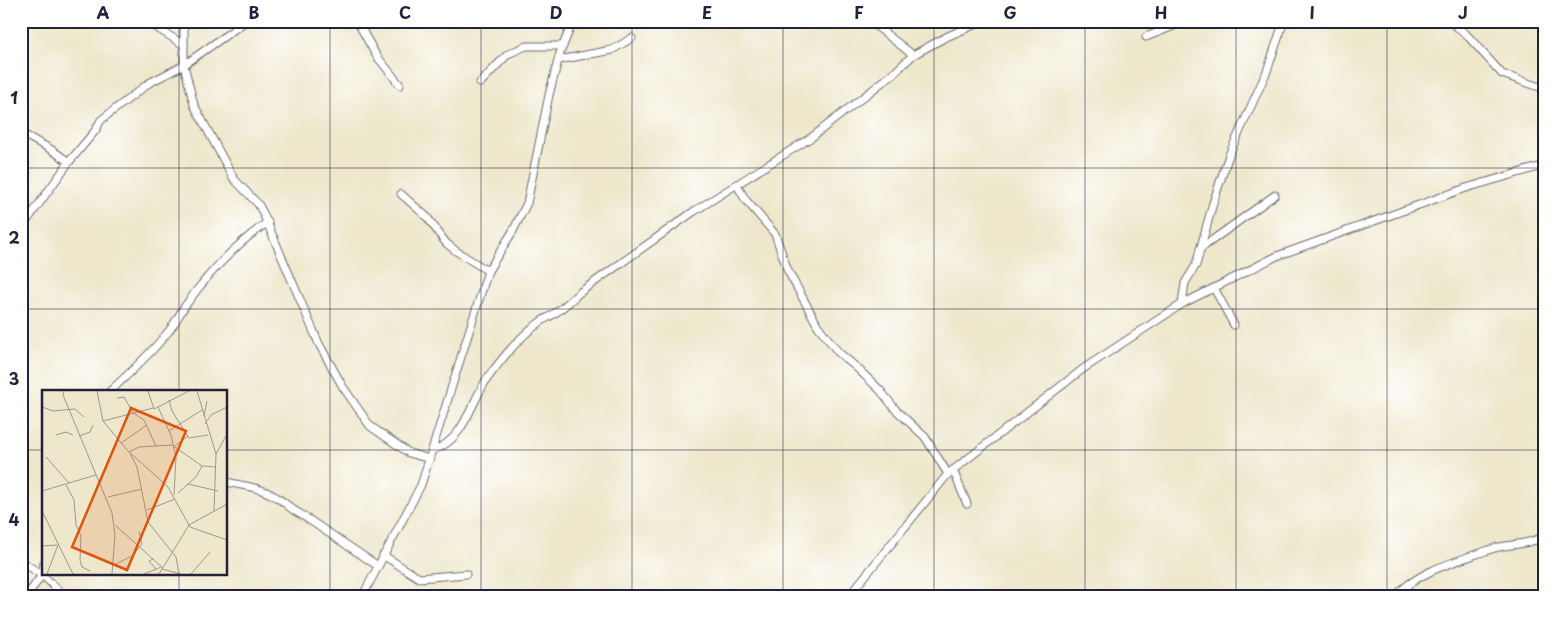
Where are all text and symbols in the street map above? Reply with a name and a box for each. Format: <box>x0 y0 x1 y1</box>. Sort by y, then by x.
text: A <box>97 0 110 24</box>
text: B <box>249 0 260 24</box>
text: C <box>399 0 411 24</box>
text: D <box>550 0 562 24</box>
text: E <box>702 0 712 24</box>
text: F <box>854 0 864 24</box>
text: G <box>1003 0 1017 24</box>
text: H <box>1155 0 1167 24</box>
text: I <box>1309 0 1315 24</box>
text: J <box>1458 0 1468 24</box>
text: 1 <box>10 85 18 109</box>
text: 2 <box>8 225 20 249</box>
text: 3 <box>9 366 19 390</box>
inset map <box>42 390 228 576</box>
text: 4 <box>9 507 20 531</box>

